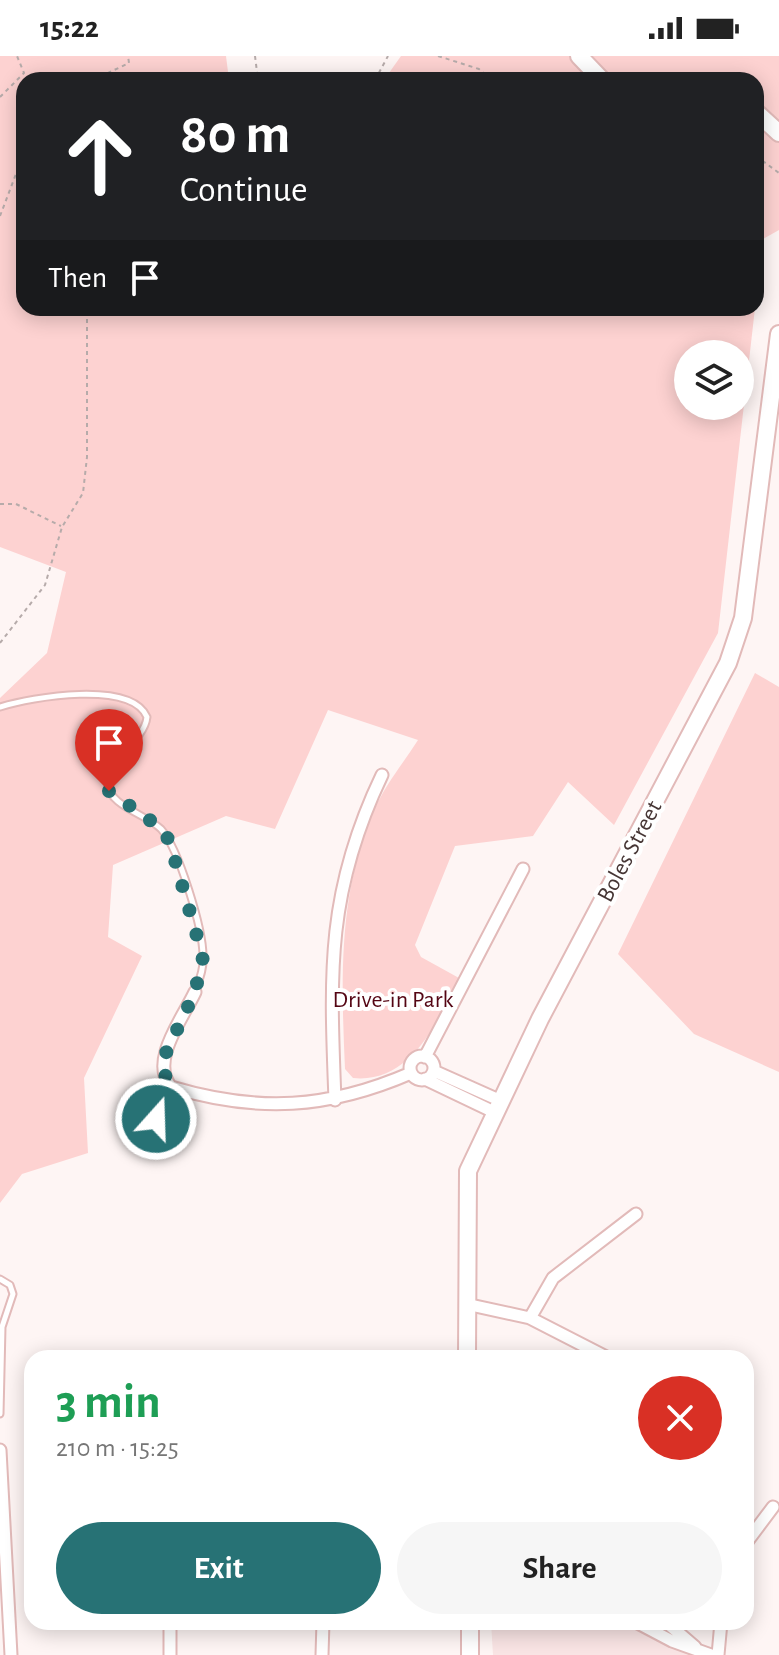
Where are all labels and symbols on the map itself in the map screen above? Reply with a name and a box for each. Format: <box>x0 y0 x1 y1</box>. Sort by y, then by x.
pin <box>75 709 143 791</box>
street label: Boles Street <box>593 797 667 906</box>
park label: Drive-in Park <box>333 988 453 1012</box>
position arrow <box>114 1077 198 1161</box>

